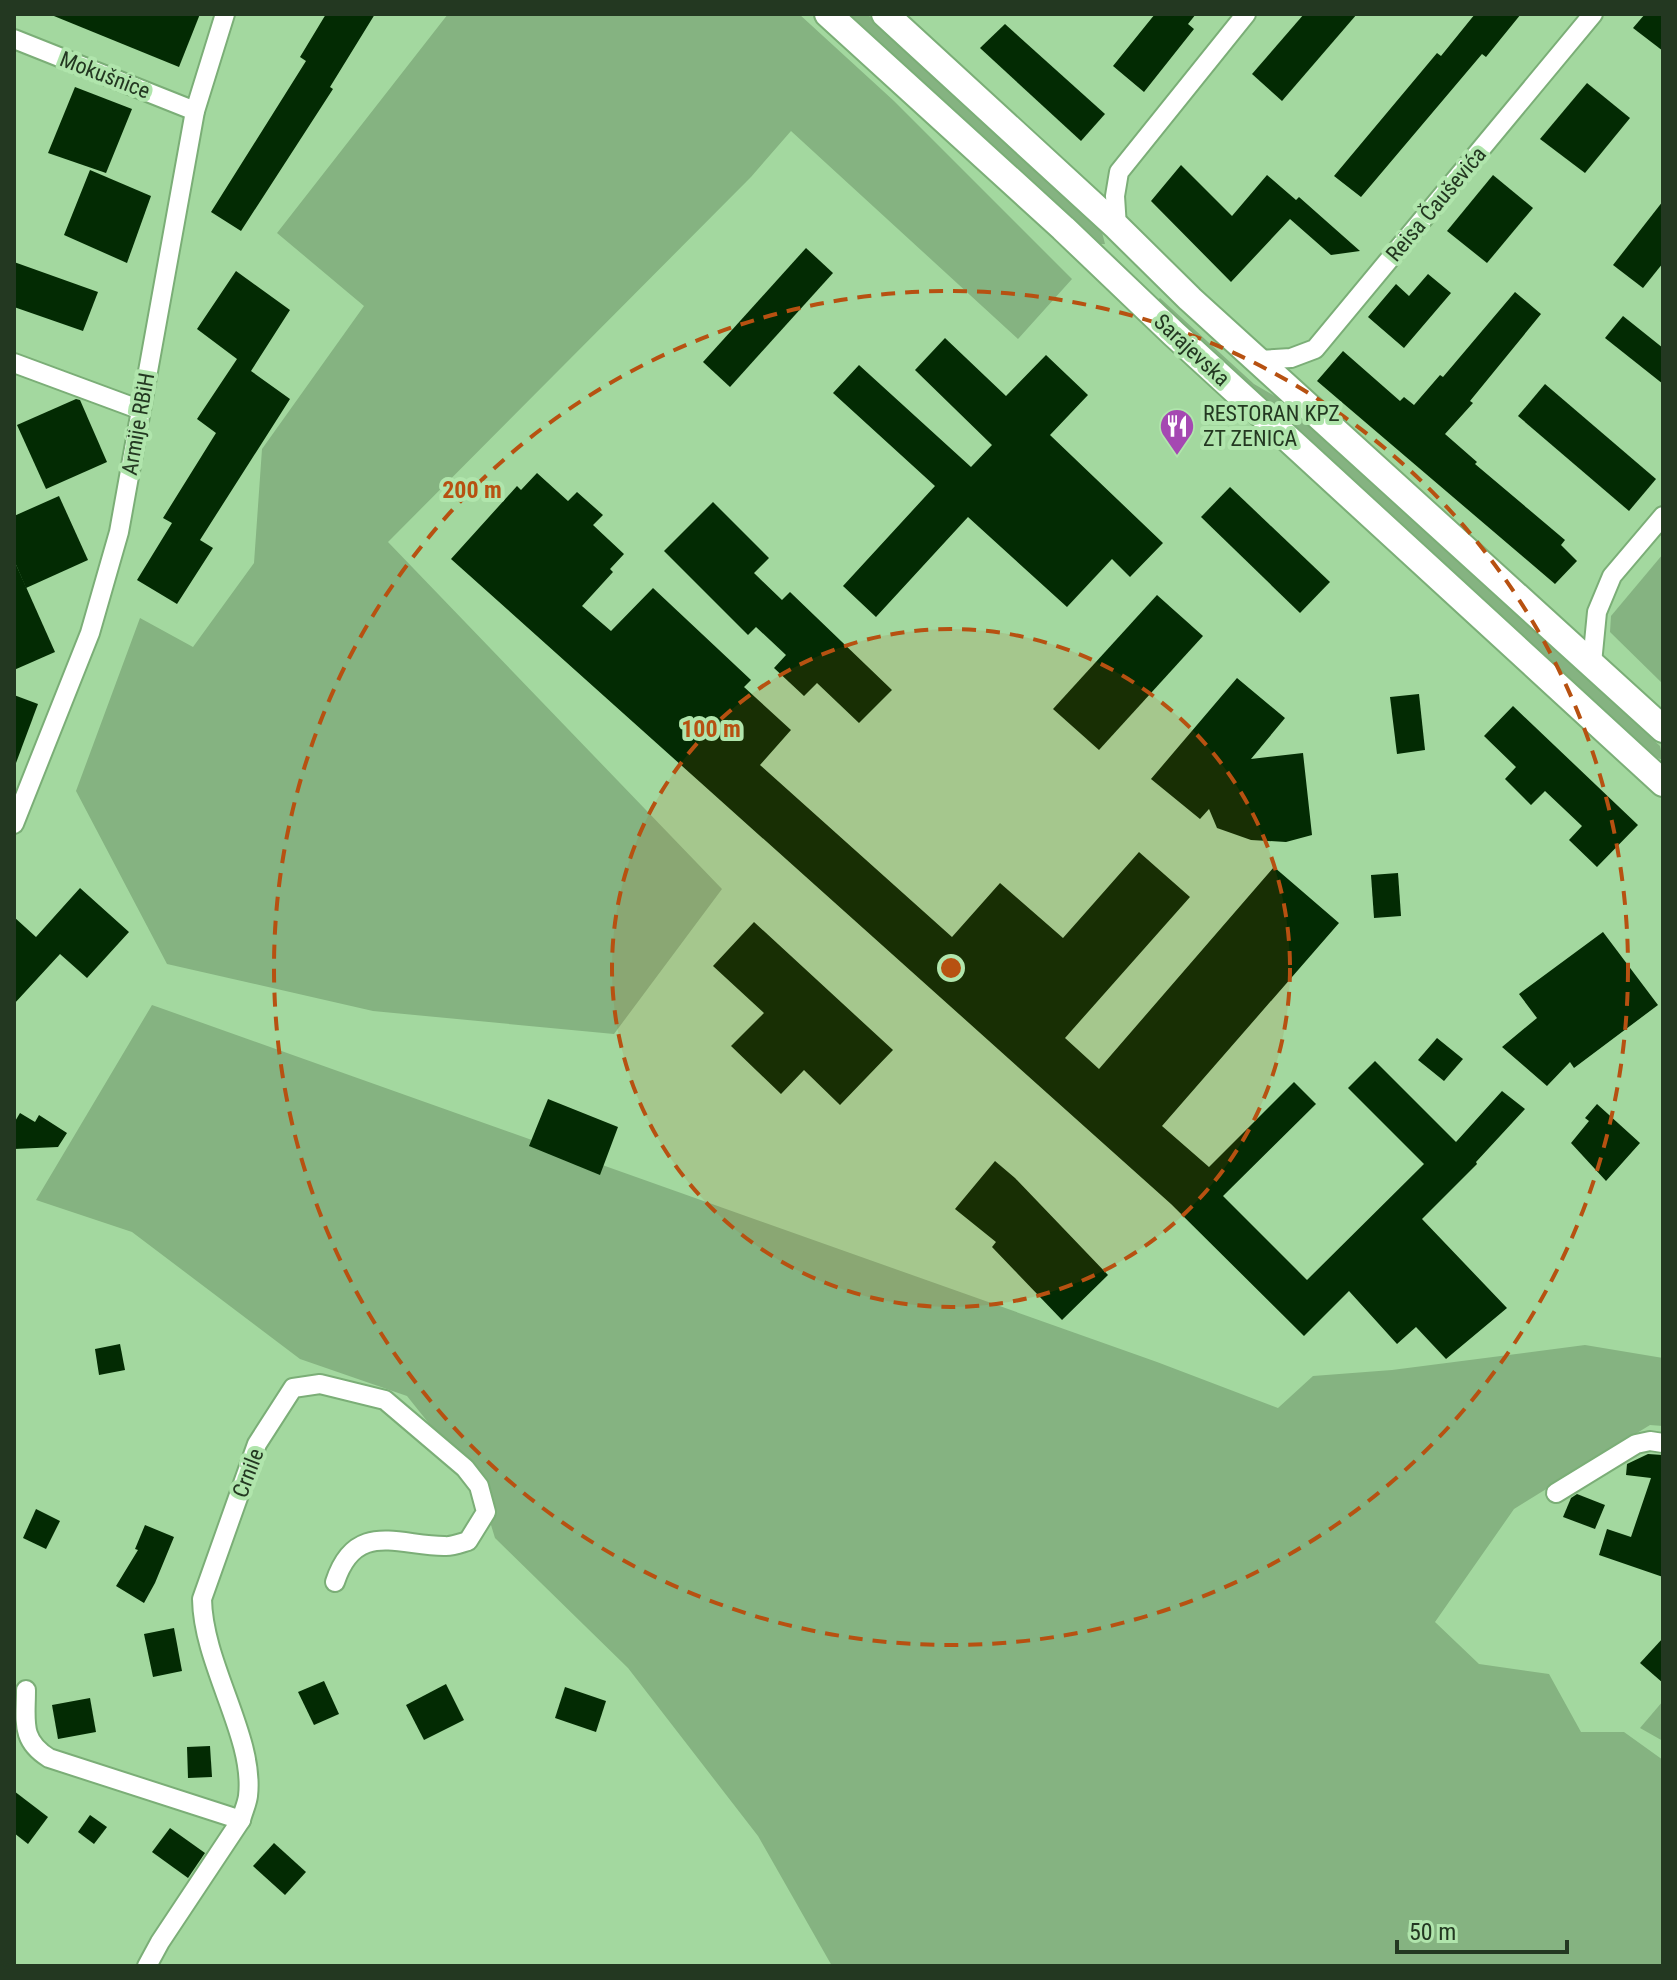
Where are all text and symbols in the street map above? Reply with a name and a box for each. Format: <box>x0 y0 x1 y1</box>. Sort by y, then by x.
street label: Mokušnice <box>56 46 154 104</box>
street label: Reisa Čauševića <box>1380 141 1491 266</box>
street label: Sarajevska <box>1149 309 1235 391</box>
street label: Armije RBiH <box>117 371 159 477</box>
place label: RESTORAN KPZ ZT ZENICA <box>1203 401 1340 451</box>
restaurant icon: RESTORAN KPZ ZT ZENICA <box>1158 407 1196 457</box>
text: 200 m <box>442 476 502 504</box>
text: 100 m <box>681 715 741 743</box>
centre of rings <box>937 954 965 982</box>
street label: Crnile <box>227 1445 269 1501</box>
scale bar <box>1397 1904 1567 1954</box>
text: 50 m <box>1409 1918 1456 1946</box>

